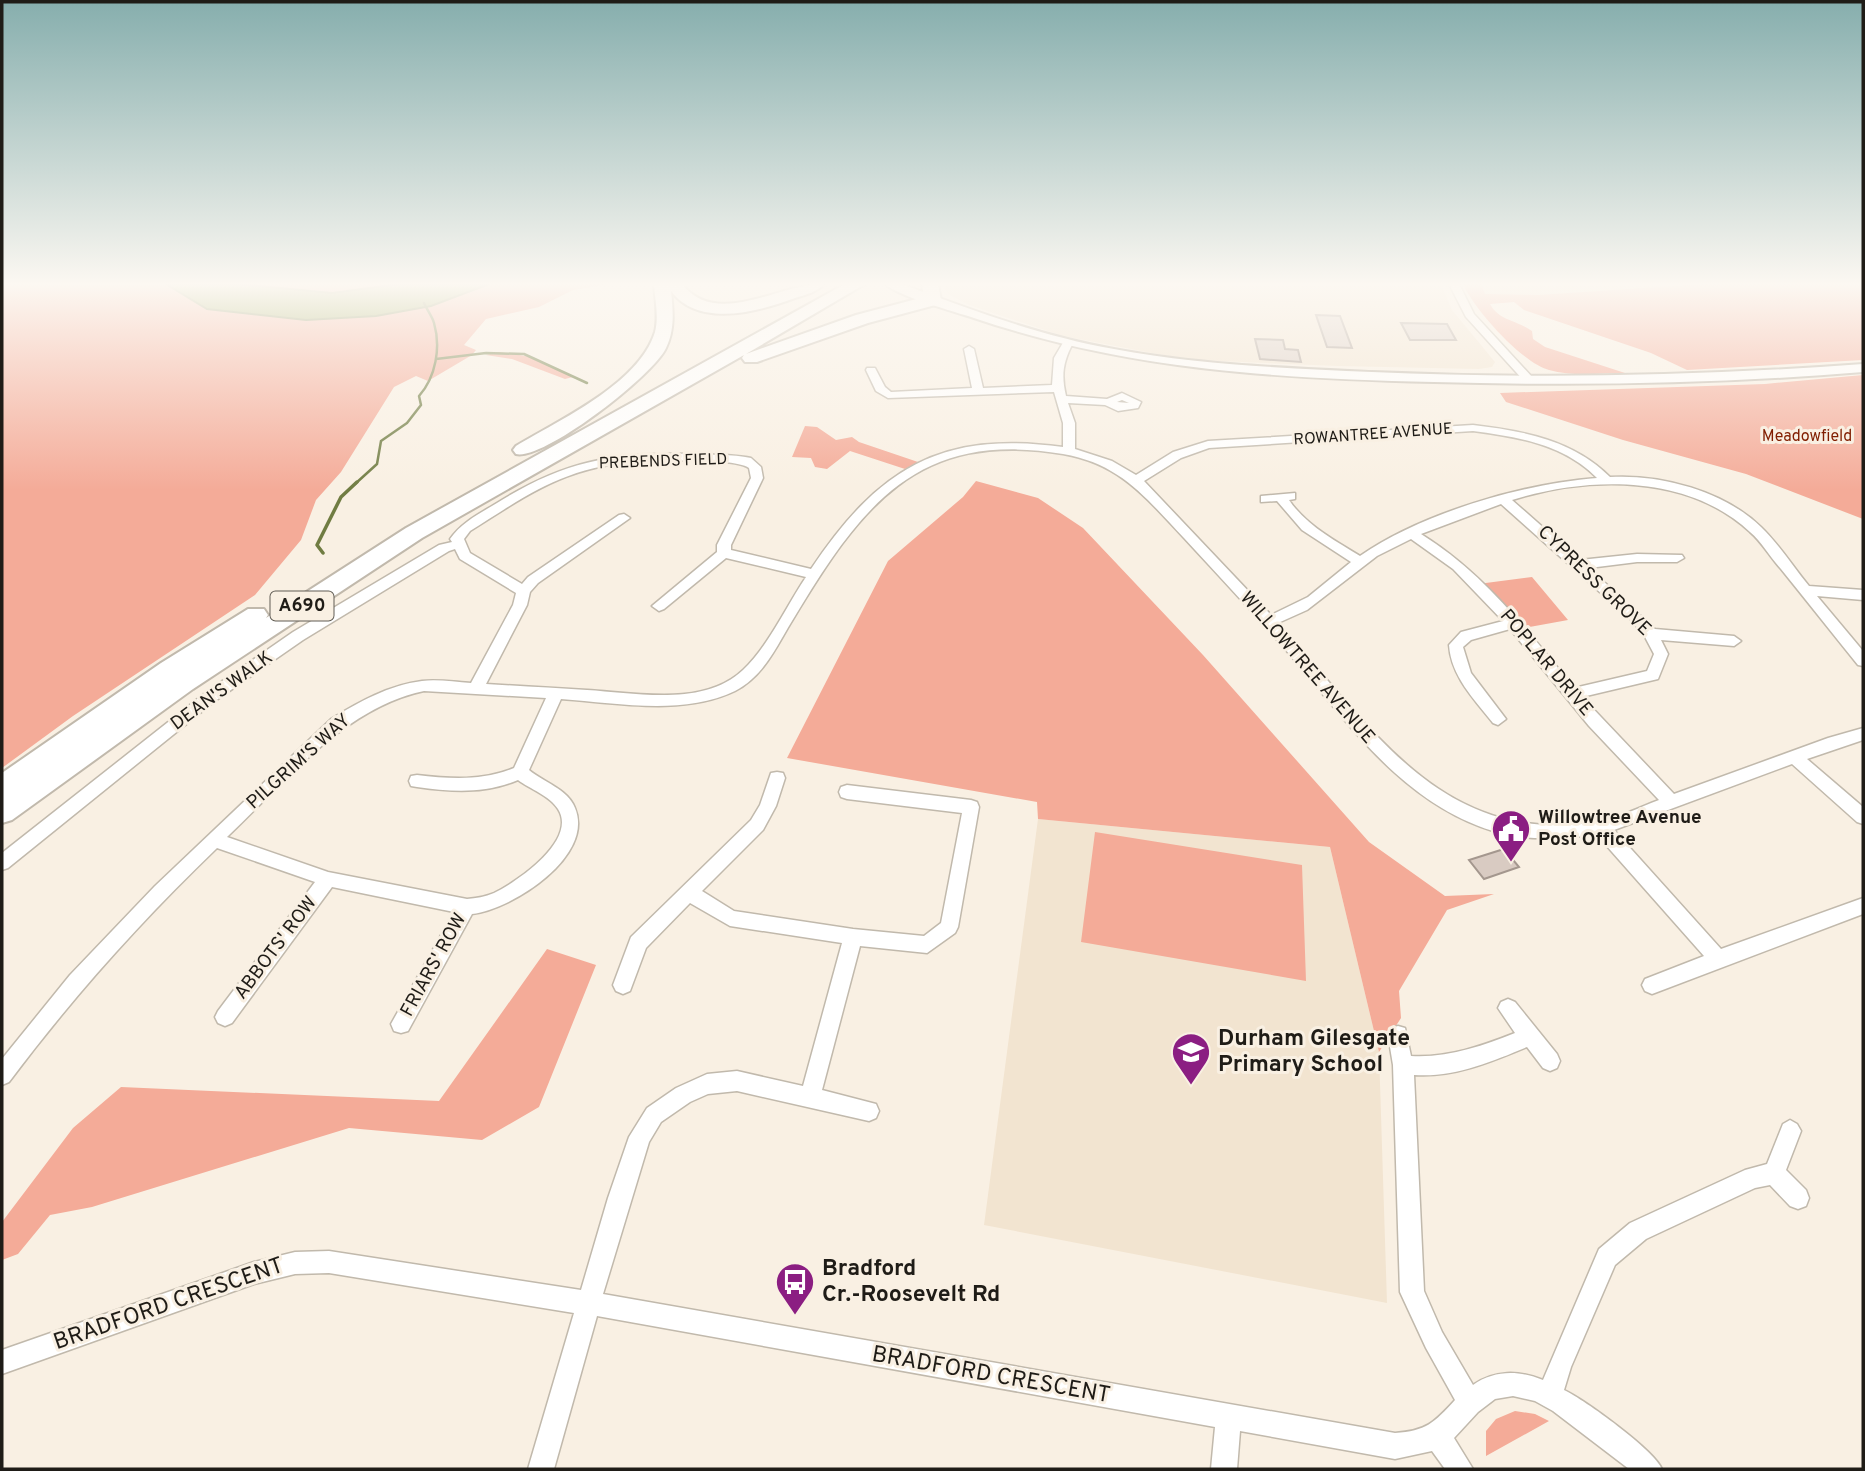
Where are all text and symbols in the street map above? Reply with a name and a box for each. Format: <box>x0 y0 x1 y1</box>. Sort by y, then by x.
street label: ROWANTREE AVENUE <box>1293 419 1453 451</box>
park label: Meadowfield <box>1762 427 1852 447</box>
street label: PREBENDS FIELD <box>598 450 728 474</box>
street label: CYPRESS GROVE <box>1532 521 1656 641</box>
street label: WILLOWTREE AVENUE <box>1234 587 1380 749</box>
road number: A690 <box>270 592 334 620</box>
street label: POPLAR DRIVE <box>1494 605 1598 721</box>
street label: DEAN'S WALK <box>166 646 278 736</box>
street label: PILGRIM'S WAY <box>242 709 356 815</box>
place label: Willowtree Avenue Post Office <box>1538 806 1702 852</box>
public building icon: Willowtree Avenue Post Office <box>1490 808 1532 863</box>
street label: ABBOTS' ROW <box>229 892 323 1004</box>
street label: FRIARS' ROW <box>396 909 472 1021</box>
place label: Durham Gilesgate Primary School <box>1218 1025 1410 1080</box>
school or university icon: Durham Gilesgate Primary School <box>1170 1031 1212 1086</box>
street label: BRADFORD CRESCENT <box>50 1252 288 1358</box>
place label: Bradford Cr.-Roosevelt Rd <box>822 1255 1000 1310</box>
bus stop icon: Bradford Cr.-Roosevelt Rd <box>774 1261 816 1316</box>
street label: BRADFORD CRESCENT <box>869 1341 1113 1411</box>

